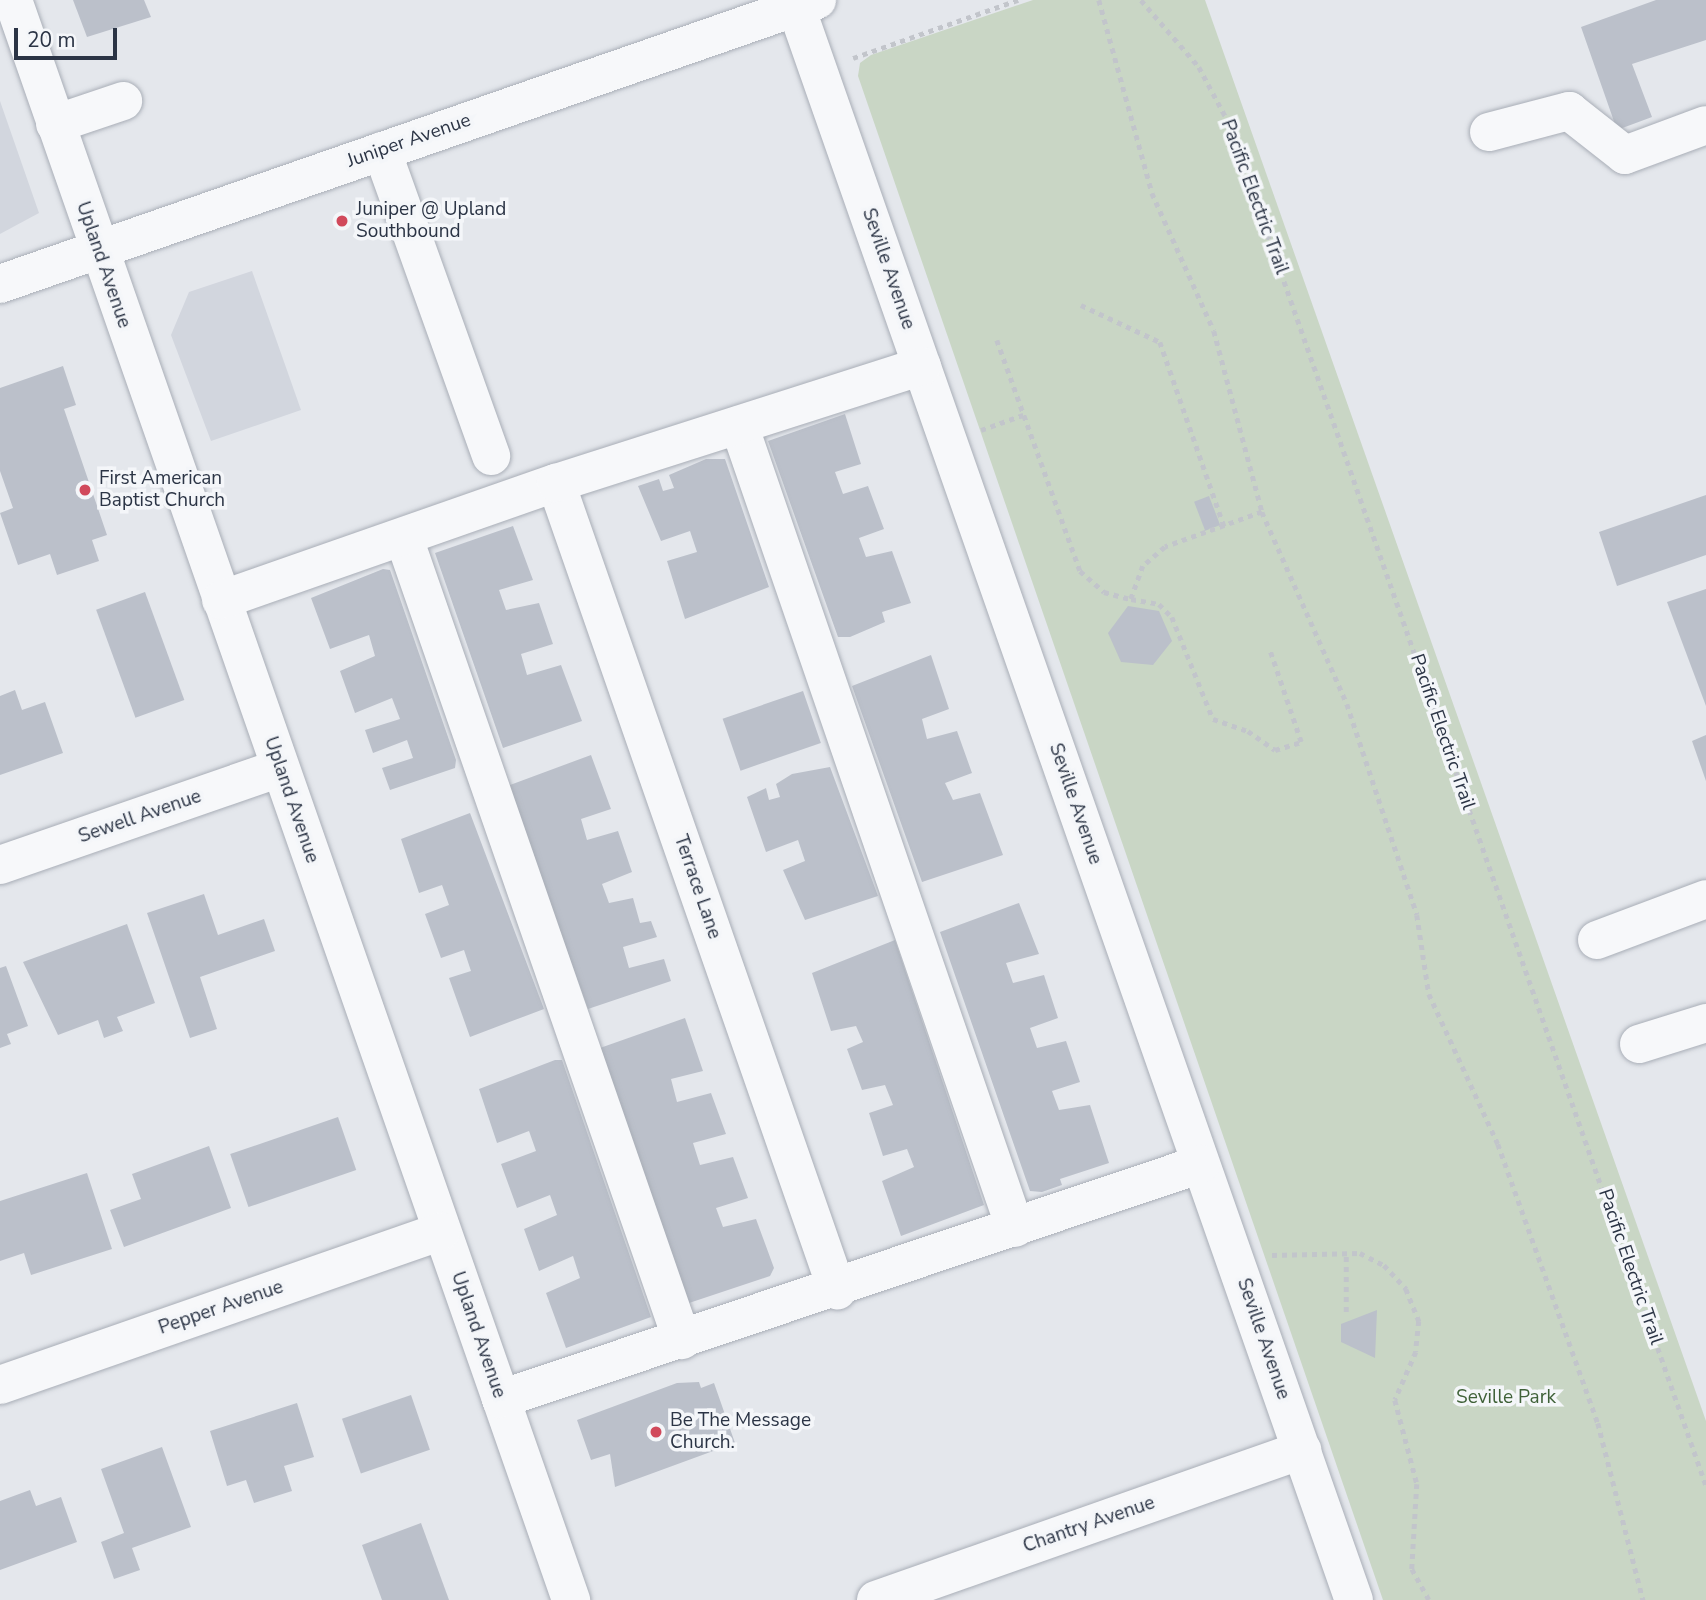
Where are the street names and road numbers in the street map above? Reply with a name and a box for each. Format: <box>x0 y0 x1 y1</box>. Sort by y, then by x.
street label: Juniper Avenue <box>344 109 474 173</box>
street label: Pacific Electric Trail <box>1215 117 1293 277</box>
street label: Upland Avenue <box>71 199 135 331</box>
street label: Seville Avenue <box>857 205 919 333</box>
street label: Pacific Electric Trail <box>1405 651 1479 813</box>
street label: Upland Avenue <box>259 734 323 866</box>
street label: Seville Avenue <box>1044 740 1106 868</box>
street label: Sewell Avenue <box>76 785 204 849</box>
street label: Terrace Lane <box>669 832 725 942</box>
street label: Pacific Electric Trail <box>1593 1186 1667 1348</box>
street label: Upland Avenue <box>446 1269 510 1401</box>
street label: Seville Avenue <box>1232 1275 1294 1403</box>
street label: Pepper Avenue <box>156 1276 286 1340</box>
street label: Chantry Avenue <box>1020 1492 1158 1558</box>

